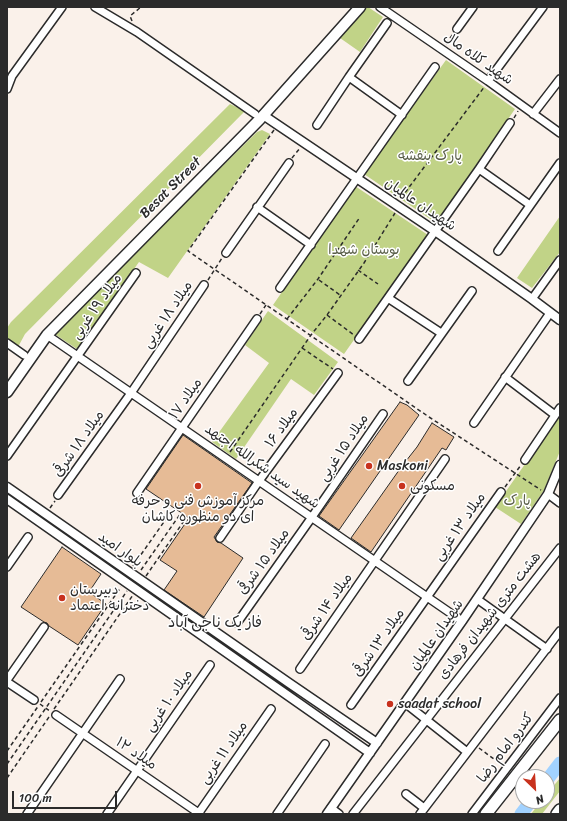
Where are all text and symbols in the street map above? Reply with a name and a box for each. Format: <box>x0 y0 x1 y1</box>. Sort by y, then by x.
street label: شهید کلاه مال <box>440 29 516 89</box>
park label: پارک بنفشه <box>398 148 462 164</box>
street label: Besat Street <box>137 154 205 222</box>
street label: شهیدان عالمیان <box>381 175 459 235</box>
park label: بوستان شهدا <box>328 242 400 258</box>
street label: میلاد ۱۹ غربی <box>68 271 126 343</box>
street label: میلاد ۱۸ غربی <box>139 278 197 352</box>
street label: میلاد ۱۷ <box>166 375 206 423</box>
street label: میلاد ۱۶ <box>262 405 302 451</box>
street label: میلاد ۱۸ شرقی <box>50 407 108 481</box>
street label: میلاد ۱۵ غربی <box>315 411 373 485</box>
street label: شهید سید شکرالله اجتهد <box>201 421 323 513</box>
place label: Maskoni <box>377 458 428 474</box>
marker: Maskoni <box>364 461 374 471</box>
place label: مسکونی <box>410 478 455 494</box>
marker: مرکز آموزش فنی و حرفه ای دو منظوره کاشان <box>193 481 203 491</box>
marker: مسکونی <box>397 481 407 491</box>
street label: میلاد ۱۳ غربی <box>430 490 490 564</box>
place label: مرکز آموزش فنی و حرفه ای دو منظوره کاشان <box>132 493 264 526</box>
park label: پارک <box>503 493 531 509</box>
street label: میلاد ۱۵ شرقی <box>234 526 294 598</box>
street label: بلوار امید <box>95 529 145 571</box>
street label: هشت متری شهیدان فرهادی <box>435 549 545 683</box>
street label: میلاد ۱۴ شرقی <box>298 570 356 644</box>
place label: دبیرستان دخترانه اعتماد <box>70 582 149 614</box>
marker: دبیرستان دخترانه اعتماد <box>57 593 67 603</box>
street label: شهیدان عالمیان <box>406 596 468 674</box>
street label: میلاد ۱۳ شرقی <box>349 606 409 680</box>
district label: فاز یک ناجی آباد <box>168 614 262 632</box>
street label: میلاد ۱۰ غربی <box>141 667 197 735</box>
place label: saadat school <box>398 696 481 712</box>
marker: saadat school <box>385 699 395 709</box>
street label: کندرو امام رضا <box>474 710 538 786</box>
street label: میلاد ۱۱ غربی <box>196 718 252 788</box>
street label: میلاد ۱۲ <box>112 734 160 774</box>
north arrow <box>515 769 555 809</box>
scale bar <box>14 783 119 809</box>
text: 100 m <box>19 787 52 809</box>
text: N <box>532 789 547 810</box>

